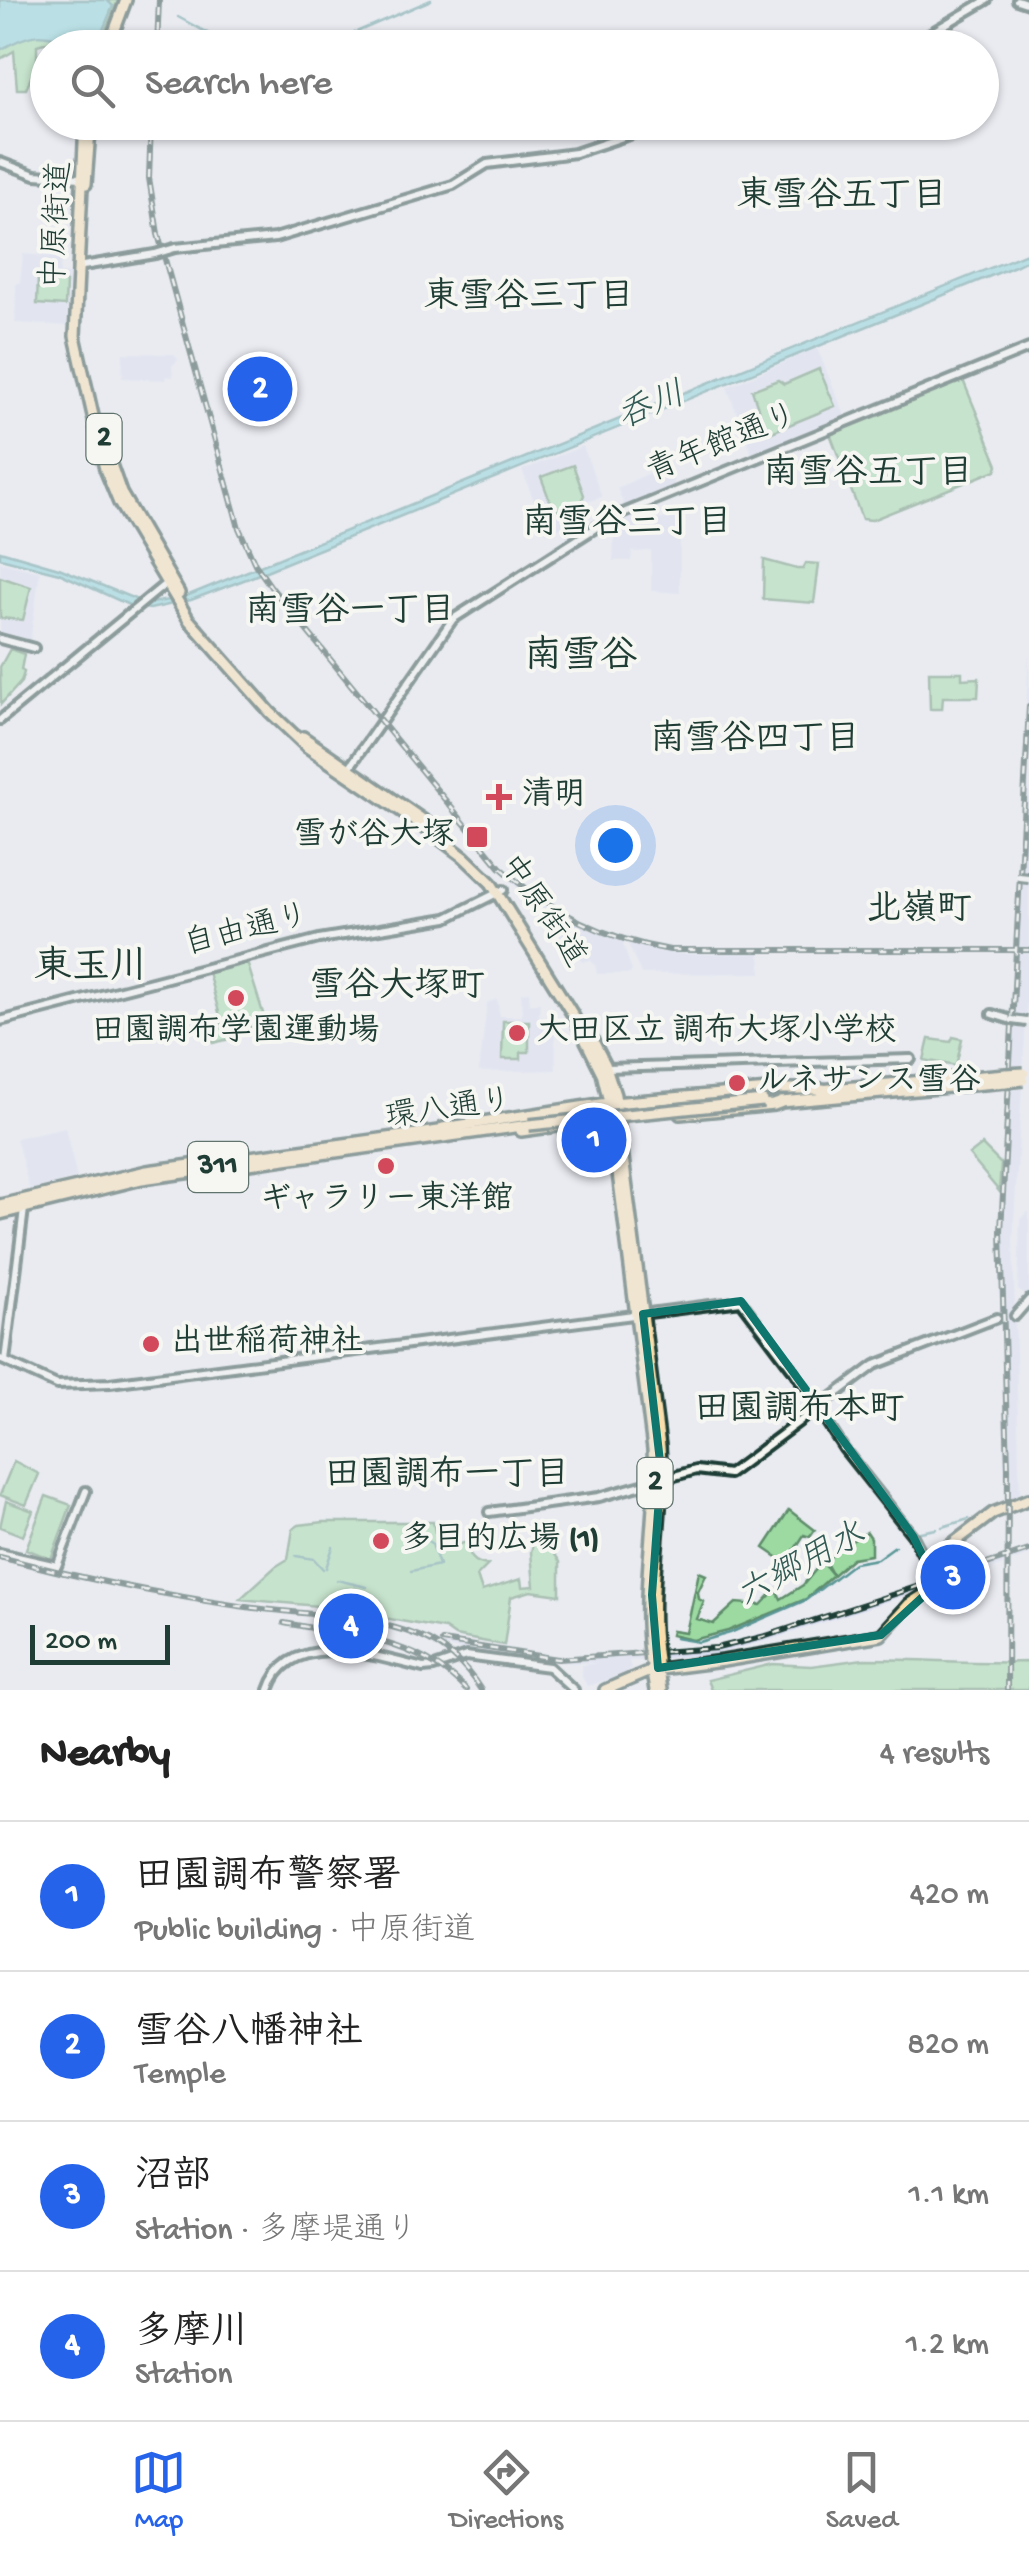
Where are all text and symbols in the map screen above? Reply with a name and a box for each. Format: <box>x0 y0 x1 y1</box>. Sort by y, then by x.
search box <box>30 30 999 140</box>
icon: search <box>65 58 120 113</box>
text: Search here <box>145 63 332 107</box>
street label: 中原街道 <box>35 160 81 290</box>
district label: 東雪谷五丁目 <box>737 175 947 219</box>
district label: 東雪谷三丁目 <box>424 276 634 320</box>
pin: 2 <box>228 352 292 426</box>
water label: 呑川 <box>611 375 692 440</box>
street label: 青年館通り <box>641 396 804 493</box>
road number: 2 <box>86 414 122 464</box>
district label: 南雪谷五丁目 <box>763 453 973 496</box>
district label: 南雪谷三丁目 <box>522 503 732 546</box>
district label: 南雪谷一丁目 <box>245 591 455 634</box>
district label: 南雪谷 <box>524 634 638 681</box>
district label: 南雪谷四丁目 <box>650 719 860 762</box>
place label: 清明 <box>522 776 586 816</box>
marker: 清明 <box>486 784 512 810</box>
place label: 雪が谷大塚 <box>294 817 454 856</box>
your location <box>590 820 641 871</box>
marker: 雪が谷大塚 <box>464 824 490 850</box>
street label: 中原街道 <box>489 847 594 976</box>
district label: 北嶺町 <box>866 889 972 932</box>
street label: 自由通り <box>180 896 314 966</box>
district label: 東玉川 <box>34 945 148 992</box>
district label: 雪谷大塚町 <box>309 967 485 1009</box>
marker: 田園調布学園運動場 <box>225 987 247 1009</box>
place label: 田園調布学園運動場 <box>92 1012 380 1052</box>
place label: 大田区立 調布大塚小学校 <box>537 1012 897 1052</box>
marker: 大田区立 調布大塚小学校 <box>506 1022 528 1044</box>
place label: ルネサンス雪谷 <box>757 1063 981 1102</box>
marker: ルネサンス雪谷 <box>726 1072 748 1094</box>
street label: 環八通り <box>383 1083 515 1139</box>
pin: 1 <box>562 1102 626 1178</box>
road number: 311 <box>188 1142 248 1192</box>
marker: ギャラリー東洋館 <box>375 1155 397 1177</box>
place label: ギャラリー東洋館 <box>259 1180 513 1220</box>
place label: 出世稲荷神社 <box>171 1323 363 1363</box>
marker: 出世稲荷神社 <box>140 1333 162 1355</box>
district label: 田園調布本町 <box>694 1388 904 1432</box>
district label: 田園調布一丁目 <box>324 1455 570 1498</box>
road number: 2 <box>638 1458 672 1508</box>
water label: 六郷用水 <box>730 1515 873 1618</box>
place label: 多目的広場 (1) <box>401 1520 600 1560</box>
marker: 多目的広場 (1) <box>370 1530 392 1552</box>
pin: 3 <box>920 1540 986 1614</box>
pin: 4 <box>318 1588 384 1664</box>
scale bar <box>30 1620 170 1664</box>
text: 200 m <box>45 1626 117 1659</box>
text: Nearby <box>40 1731 170 1780</box>
text: 4 results <box>880 1736 989 1774</box>
text: 田園調布警察署 <box>135 1857 401 1901</box>
text: 1 <box>66 1877 79 1915</box>
text: 420 m <box>910 1877 989 1915</box>
text: Public building · 中原街道 <box>135 1913 475 1951</box>
text: 雪谷八幡神社 <box>135 2013 363 2057</box>
text: 2 <box>65 2027 80 2065</box>
text: 820 m <box>907 2027 989 2065</box>
text: Temple <box>135 2057 226 2095</box>
text: 沼部 <box>135 2157 211 2201</box>
text: 3 <box>64 2177 81 2215</box>
text: 1.1 km <box>909 2177 989 2215</box>
text: Station · 多摩堤通り <box>135 2213 418 2251</box>
text: 多摩川 <box>135 2313 249 2357</box>
text: 4 <box>65 2327 80 2365</box>
text: 1.2 km <box>906 2327 989 2365</box>
text: Station <box>135 2357 232 2395</box>
tab: Map <box>131 2445 186 2538</box>
tab: Directions <box>449 2445 563 2538</box>
tab: Saved <box>826 2445 898 2538</box>

